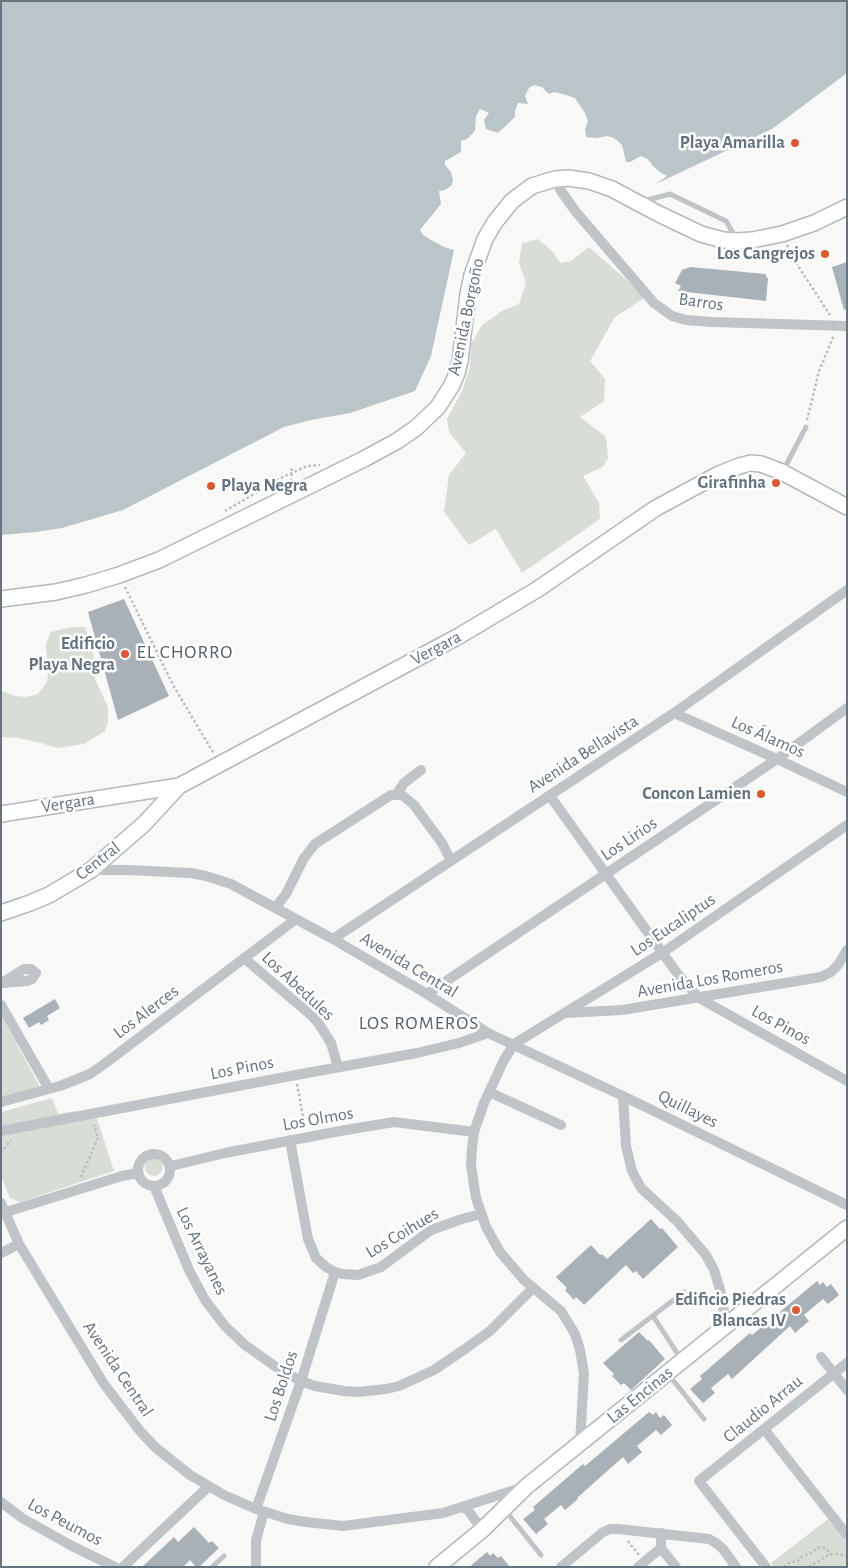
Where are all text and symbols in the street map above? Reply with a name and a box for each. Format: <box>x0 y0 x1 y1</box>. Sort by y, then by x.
place label: Playa Amarilla <box>680 132 785 154</box>
marker: Playa Amarilla <box>789 137 801 149</box>
place label: Los Cangrejos <box>717 243 815 265</box>
marker: Los Cangrejos <box>819 248 831 260</box>
street label: Avenida Borgoño <box>443 256 489 378</box>
street label: Barros <box>677 288 725 316</box>
place label: Girafinha <box>697 472 766 494</box>
place label: Playa Negra <box>221 475 308 497</box>
marker: Girafinha <box>770 477 782 489</box>
marker: Playa Negra <box>205 480 217 492</box>
street label: Vergara <box>407 626 465 670</box>
place label: Edificio Playa Negra <box>28 633 115 676</box>
district label: EL CHORRO <box>135 641 235 663</box>
marker: Edificio Playa Negra <box>119 648 131 660</box>
street label: Avenida Bellavista <box>524 710 642 798</box>
street label: Los Álamos <box>728 711 808 763</box>
place label: Concon Lamien <box>642 783 751 805</box>
street label: Vergara <box>40 788 96 818</box>
marker: Concon Lamien <box>755 788 767 800</box>
street label: Los Lirios <box>597 812 661 866</box>
street label: Central <box>71 837 125 885</box>
street label: Los Eucaliptus <box>626 889 720 961</box>
street label: Avenida Central <box>356 927 462 1003</box>
street label: Los Abedules <box>257 947 339 1025</box>
street label: Avenida Los Romeros <box>635 956 785 1002</box>
street label: Los Alerces <box>109 980 183 1044</box>
street label: Los Pinos <box>748 1000 814 1050</box>
district label: LOS ROMEROS <box>357 1012 481 1034</box>
street label: Los Pinos <box>208 1051 276 1085</box>
street label: Quillayes <box>654 1085 722 1133</box>
street label: Los Olmos <box>281 1102 355 1136</box>
street label: Los Arrayanes <box>171 1203 233 1299</box>
street label: Los Coihues <box>362 1203 442 1263</box>
place label: Edificio Piedras Blancas IV <box>675 1289 786 1332</box>
marker: Edificio Piedras Blancas IV <box>790 1304 802 1316</box>
street label: Avenida Central <box>78 1317 158 1421</box>
street label: Los Boldos <box>259 1348 303 1424</box>
street label: Las Encinas <box>603 1362 677 1428</box>
street label: Claudio Arrau <box>719 1370 807 1448</box>
street label: Los Peumos <box>24 1493 106 1551</box>

